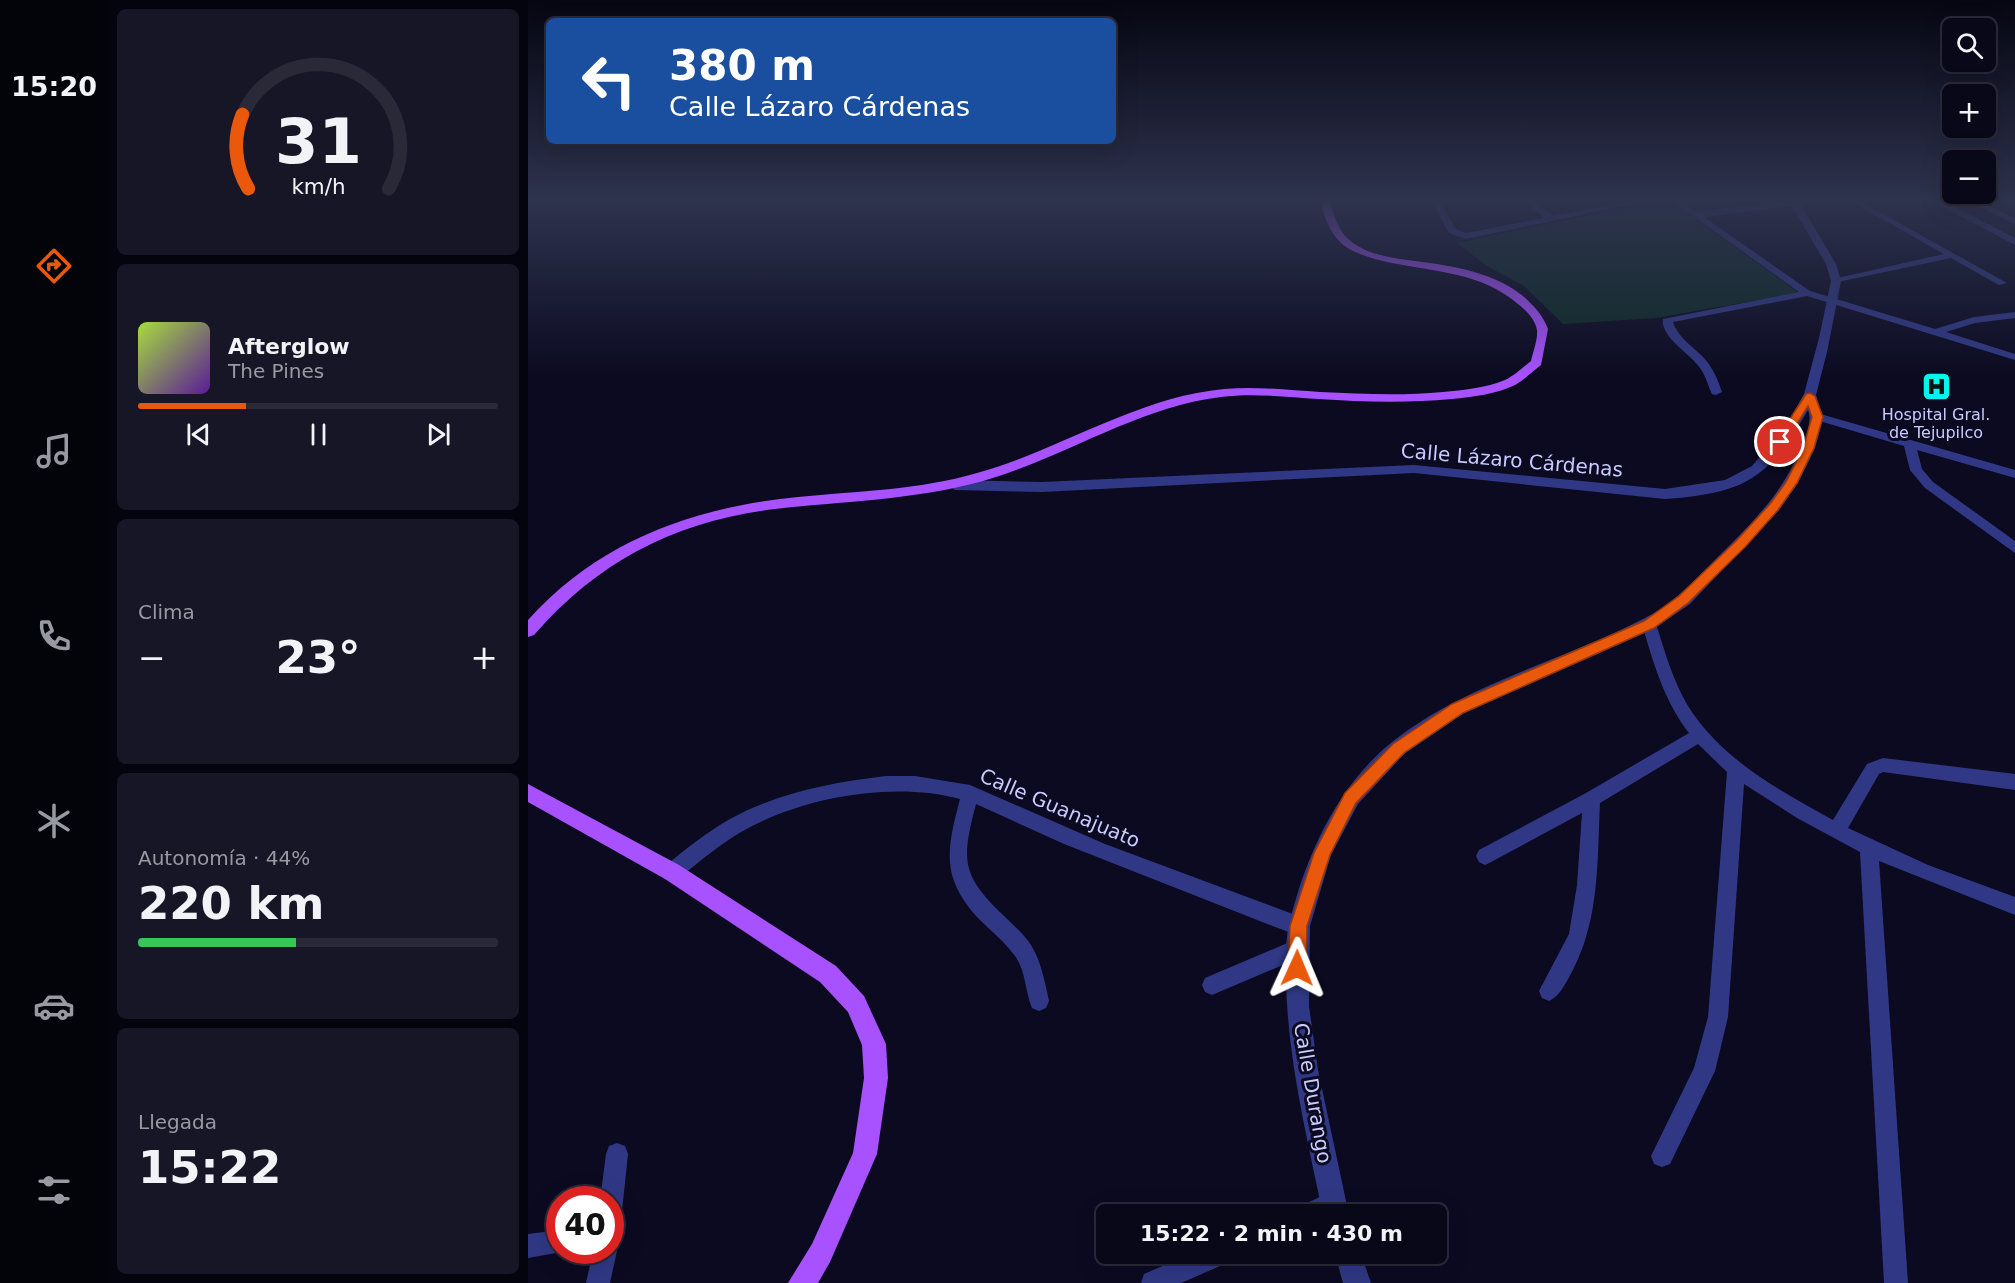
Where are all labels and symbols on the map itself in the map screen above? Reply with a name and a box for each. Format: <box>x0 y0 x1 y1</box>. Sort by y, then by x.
hospital icon: Hospital Gral. de Tejupilco <box>1920 370 1952 402</box>
place label: Hospital Gral. de Tejupilco <box>1882 405 1990 442</box>
pin <box>1754 416 1805 467</box>
street label: Calle Lázaro Cárdenas <box>1400 438 1624 482</box>
street label: Calle Guanajuato <box>976 763 1144 853</box>
position arrow <box>1265 936 1329 1000</box>
street label: Calle Durango <box>1289 1021 1337 1165</box>
speed limit sign: 40 <box>546 1186 624 1264</box>

